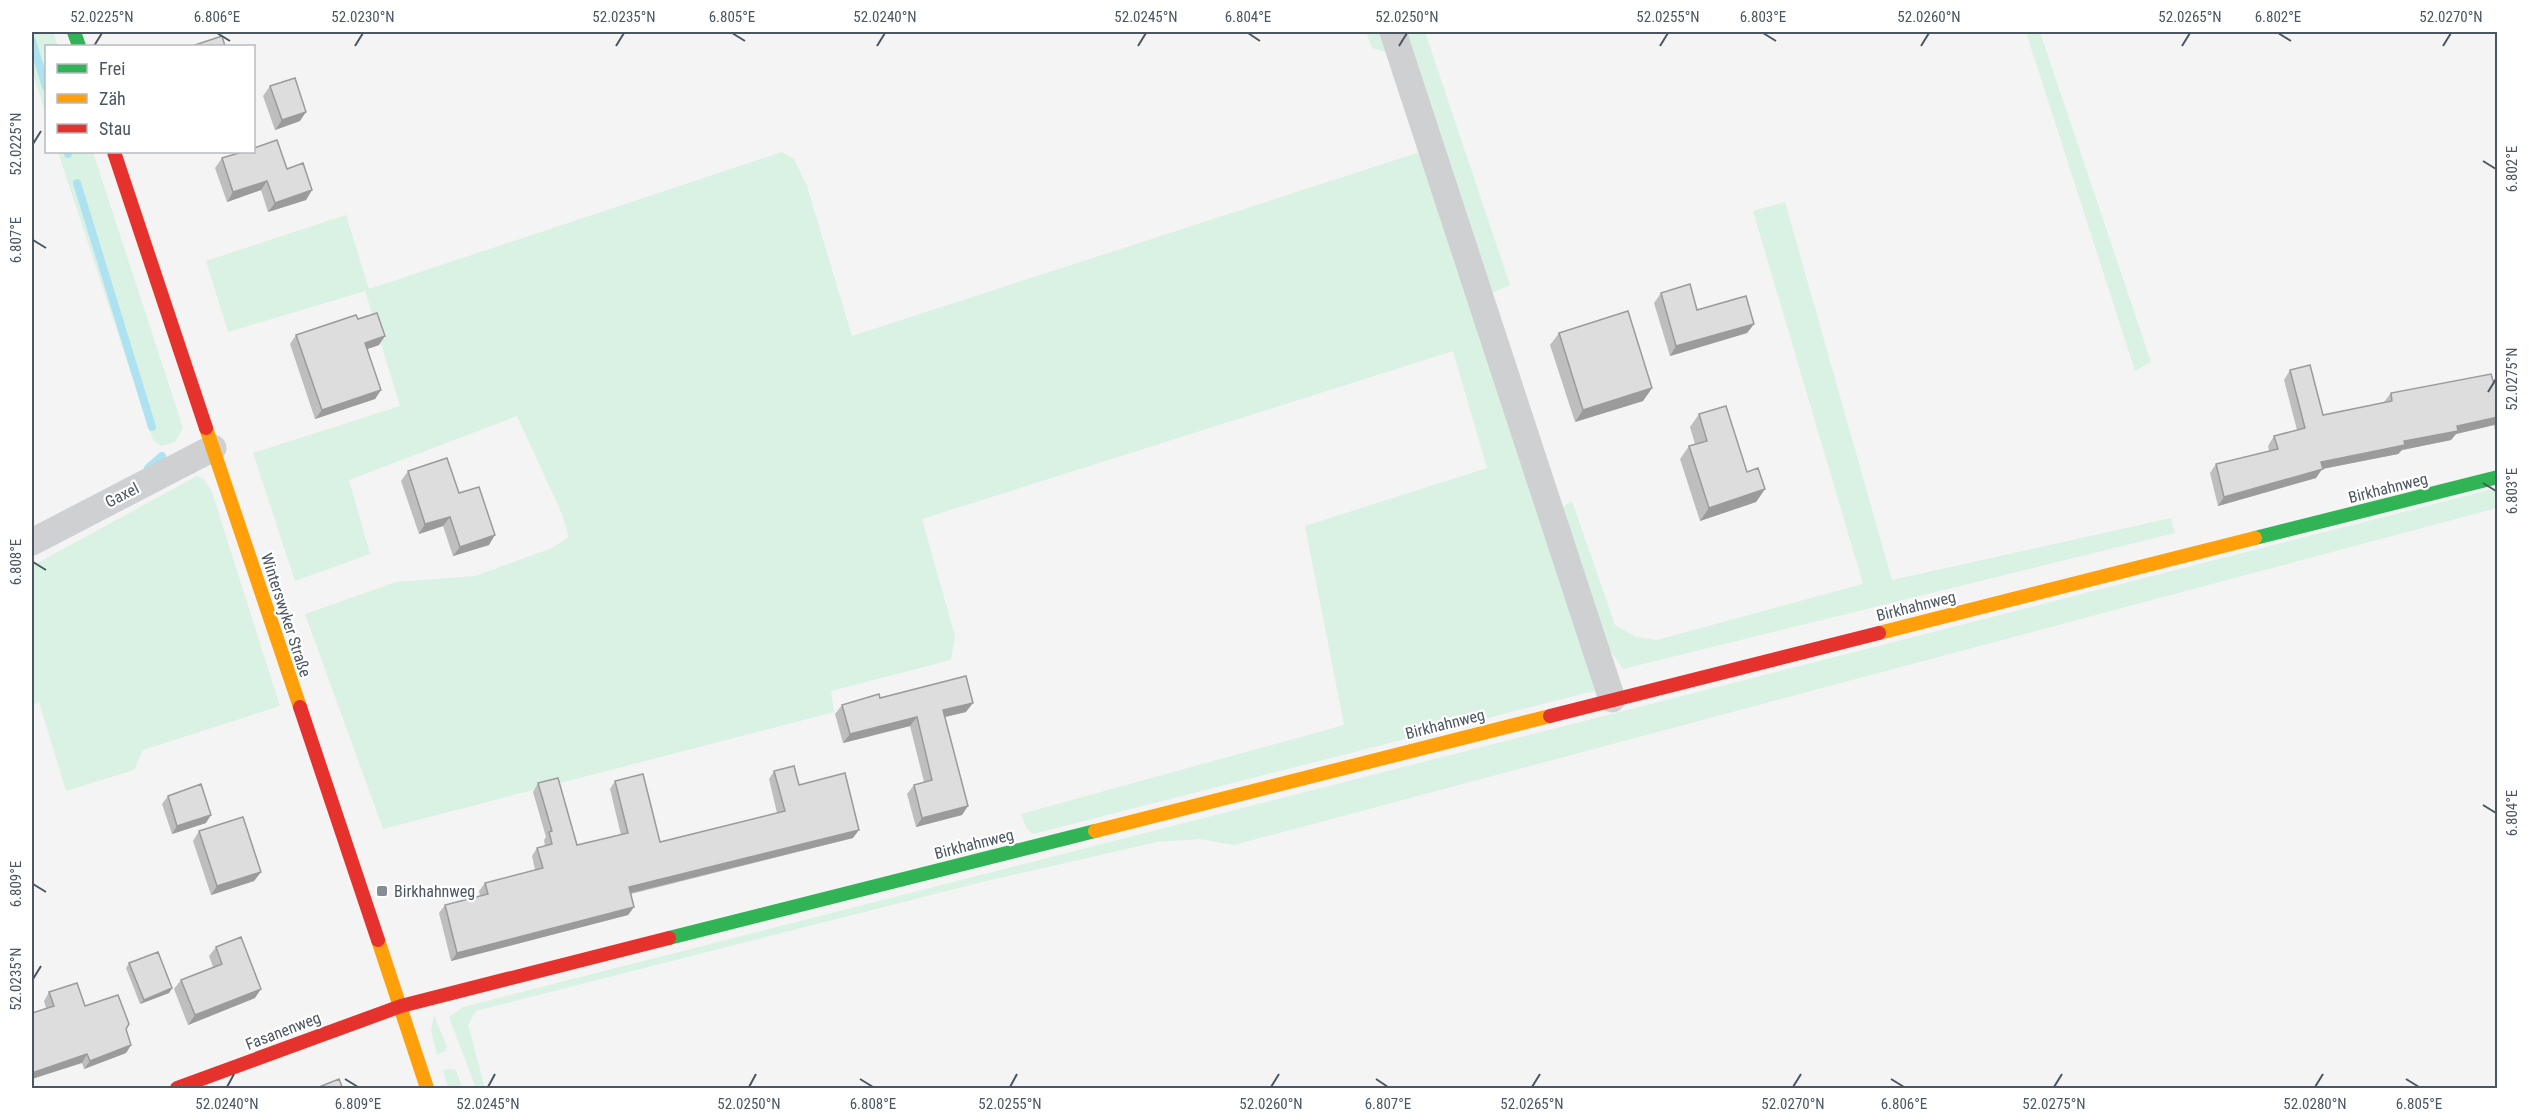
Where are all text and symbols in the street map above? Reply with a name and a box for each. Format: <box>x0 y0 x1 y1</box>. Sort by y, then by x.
text: 52.0225°N <box>70 8 134 26</box>
text: 6.806°E <box>194 8 240 26</box>
text: 52.0230°N <box>331 8 395 26</box>
text: 52.0235°N <box>592 8 656 26</box>
text: 6.805°E <box>709 8 755 26</box>
text: 52.0240°N <box>853 8 917 26</box>
text: 52.0245°N <box>1114 8 1178 26</box>
text: 6.804°E <box>1225 8 1271 26</box>
text: 52.0250°N <box>1375 8 1439 26</box>
text: 52.0255°N <box>1636 8 1700 26</box>
text: 6.803°E <box>1740 8 1786 26</box>
text: 52.0260°N <box>1897 8 1961 26</box>
text: 52.0265°N <box>2158 8 2222 26</box>
text: 6.802°E <box>2255 8 2301 26</box>
text: 52.0270°N <box>2419 8 2483 26</box>
legend <box>45 45 255 153</box>
text: Frei <box>99 58 125 79</box>
text: Zäh <box>99 88 126 109</box>
text: 52.0225°N <box>7 112 25 176</box>
text: Stau <box>99 118 131 139</box>
text: 6.802°E <box>2503 146 2521 192</box>
text: 6.807°E <box>7 217 25 263</box>
text: 52.0275°N <box>2503 347 2521 411</box>
text: 6.803°E <box>2503 468 2521 514</box>
street label: Birkhahnweg <box>2346 469 2430 507</box>
street label: Gaxel <box>102 479 142 511</box>
text: 6.808°E <box>7 539 25 585</box>
street label: Winterswyker Straße <box>257 551 315 679</box>
street label: Birkhahnweg <box>1874 587 1958 625</box>
street label: Birkhahnweg <box>1403 705 1487 743</box>
text: 6.804°E <box>2503 790 2521 836</box>
street label: Birkhahnweg <box>932 825 1016 863</box>
text: 6.809°E <box>7 861 25 907</box>
place label: Birkhahnweg <box>394 882 475 901</box>
marker: Birkhahnweg <box>375 884 389 898</box>
text: 52.0235°N <box>7 947 25 1011</box>
street label: Fasanenweg <box>243 1008 323 1054</box>
text: 52.0240°N <box>195 1095 259 1113</box>
text: 6.809°E <box>335 1095 381 1113</box>
text: 52.0245°N <box>456 1095 520 1113</box>
text: 52.0250°N <box>717 1095 781 1113</box>
text: 6.808°E <box>850 1095 896 1113</box>
text: 52.0255°N <box>978 1095 1042 1113</box>
text: 52.0260°N <box>1239 1095 1303 1113</box>
text: 6.807°E <box>1365 1095 1411 1113</box>
text: 52.0265°N <box>1500 1095 1564 1113</box>
text: 52.0270°N <box>1761 1095 1825 1113</box>
text: 6.806°E <box>1881 1095 1927 1113</box>
text: 52.0275°N <box>2022 1095 2086 1113</box>
text: 52.0280°N <box>2283 1095 2347 1113</box>
text: 6.805°E <box>2396 1095 2442 1113</box>

